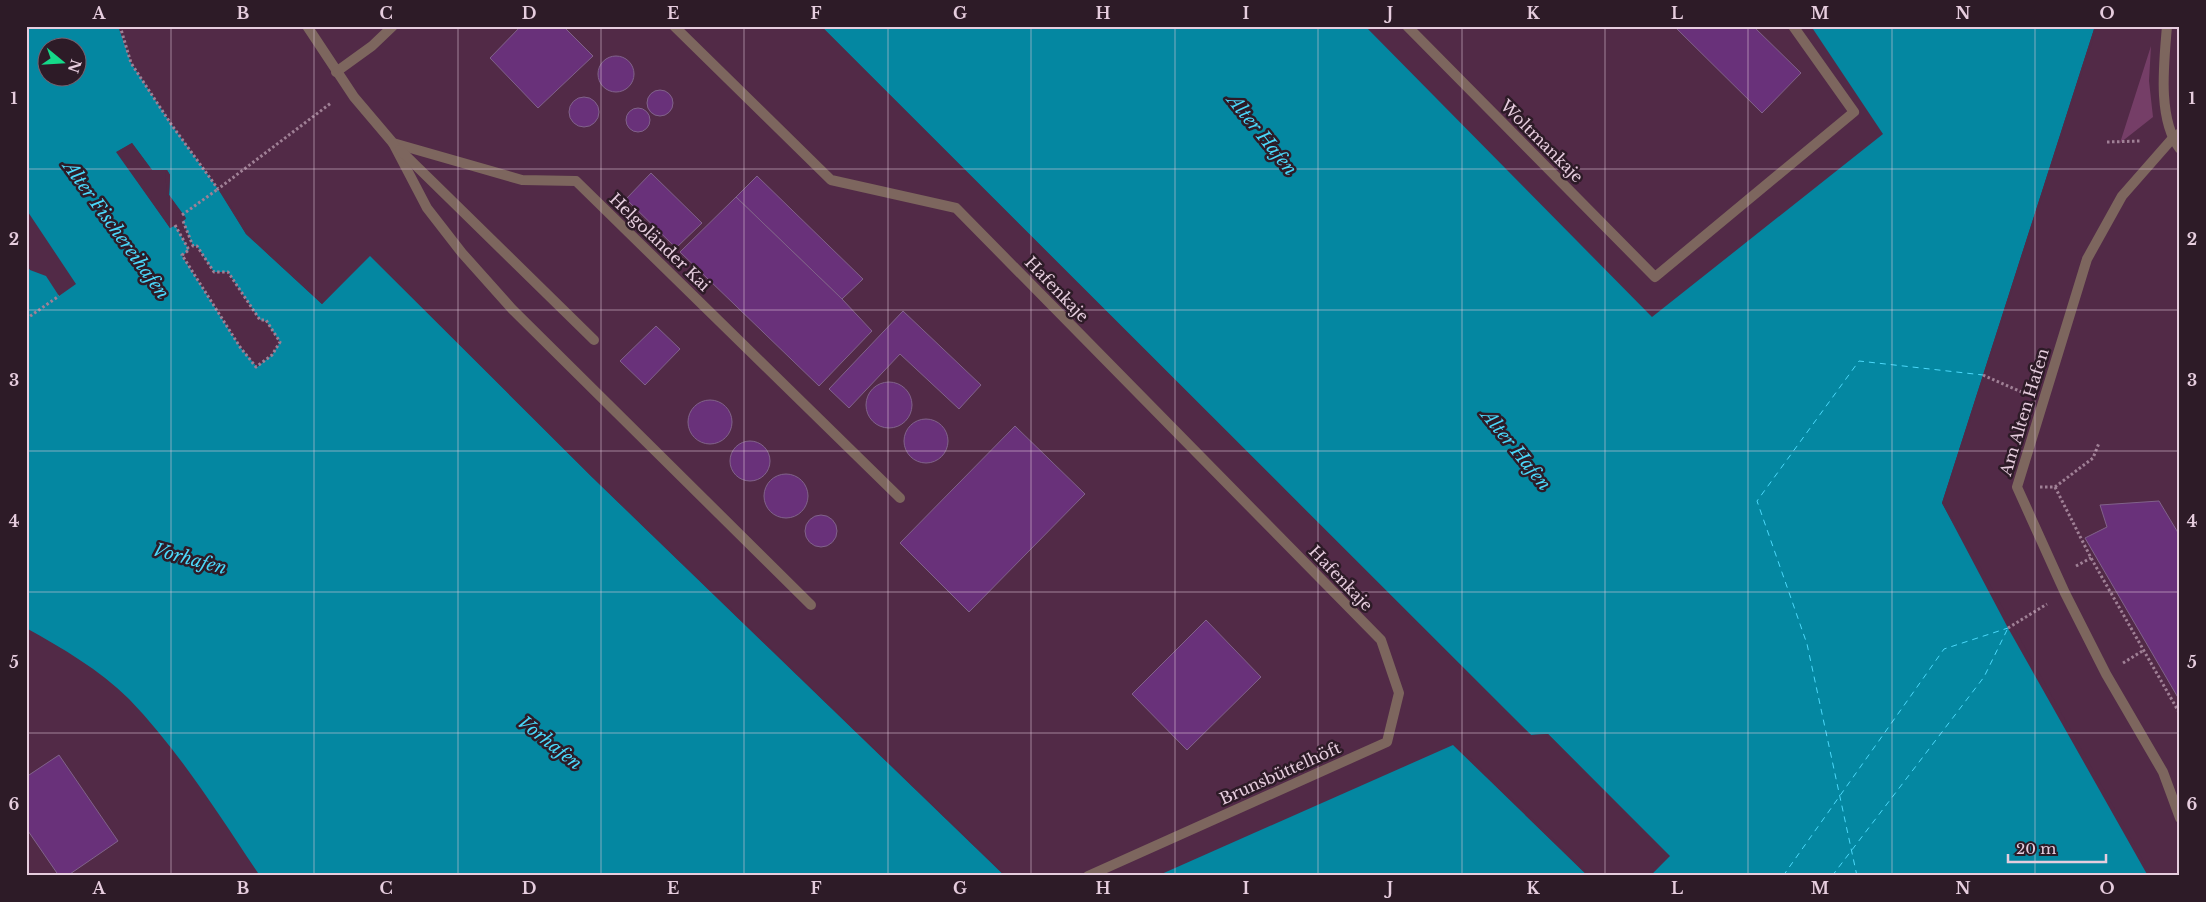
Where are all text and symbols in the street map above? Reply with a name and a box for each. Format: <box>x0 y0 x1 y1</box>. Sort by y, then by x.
text: A <box>92 3 107 23</box>
text: B <box>237 3 250 23</box>
text: C <box>379 3 393 23</box>
text: D <box>522 3 536 23</box>
text: E <box>667 3 679 23</box>
text: F <box>810 3 822 23</box>
text: G <box>953 3 967 23</box>
text: H <box>1095 3 1111 23</box>
text: I <box>1243 3 1250 23</box>
text: J <box>1384 3 1393 23</box>
text: K <box>1526 3 1540 23</box>
text: L <box>1671 3 1683 23</box>
text: M <box>1811 3 1829 23</box>
text: N <box>1955 3 1971 23</box>
text: O <box>2099 3 2115 23</box>
north arrow <box>38 38 88 88</box>
text: N <box>64 57 85 75</box>
text: 1 <box>11 88 18 108</box>
text: 1 <box>2189 88 2196 108</box>
water label: Alter Hafen <box>1221 89 1301 180</box>
street label: Woltmankaje <box>1496 95 1588 187</box>
water label: Alter Fischereihafen <box>57 155 174 304</box>
street label: Helgoländer Kai <box>605 189 715 296</box>
text: 2 <box>9 229 19 249</box>
text: 2 <box>2187 229 2197 249</box>
street label: Hafenkaje <box>1021 252 1093 326</box>
street label: Am Alten Hafen <box>1995 346 2053 479</box>
text: 3 <box>9 370 19 390</box>
text: 3 <box>2187 370 2197 390</box>
water label: Alter Hafen <box>1475 404 1555 495</box>
text: 4 <box>9 511 19 531</box>
text: 4 <box>2187 511 2197 531</box>
water label: Vorhafen <box>151 539 229 579</box>
street label: Hafenkaje <box>1305 541 1377 615</box>
text: 5 <box>9 652 19 672</box>
text: 5 <box>2187 652 2197 672</box>
water label: Vorhafen <box>514 711 586 775</box>
street label: Brunsbüttelhöft <box>1216 737 1344 809</box>
text: 6 <box>9 794 20 814</box>
text: 6 <box>2187 794 2198 814</box>
scale bar <box>2008 832 2106 864</box>
text: 20 m <box>2016 839 2056 858</box>
text: A <box>92 878 107 898</box>
text: B <box>237 878 250 898</box>
text: C <box>379 878 393 898</box>
text: D <box>522 878 536 898</box>
text: E <box>667 878 679 898</box>
text: F <box>810 878 822 898</box>
text: G <box>953 878 967 898</box>
text: H <box>1095 878 1111 898</box>
text: I <box>1243 878 1250 898</box>
text: J <box>1384 878 1393 898</box>
text: K <box>1526 878 1540 898</box>
text: L <box>1671 878 1683 898</box>
text: M <box>1811 878 1829 898</box>
text: N <box>1955 878 1971 898</box>
text: O <box>2099 878 2115 898</box>

